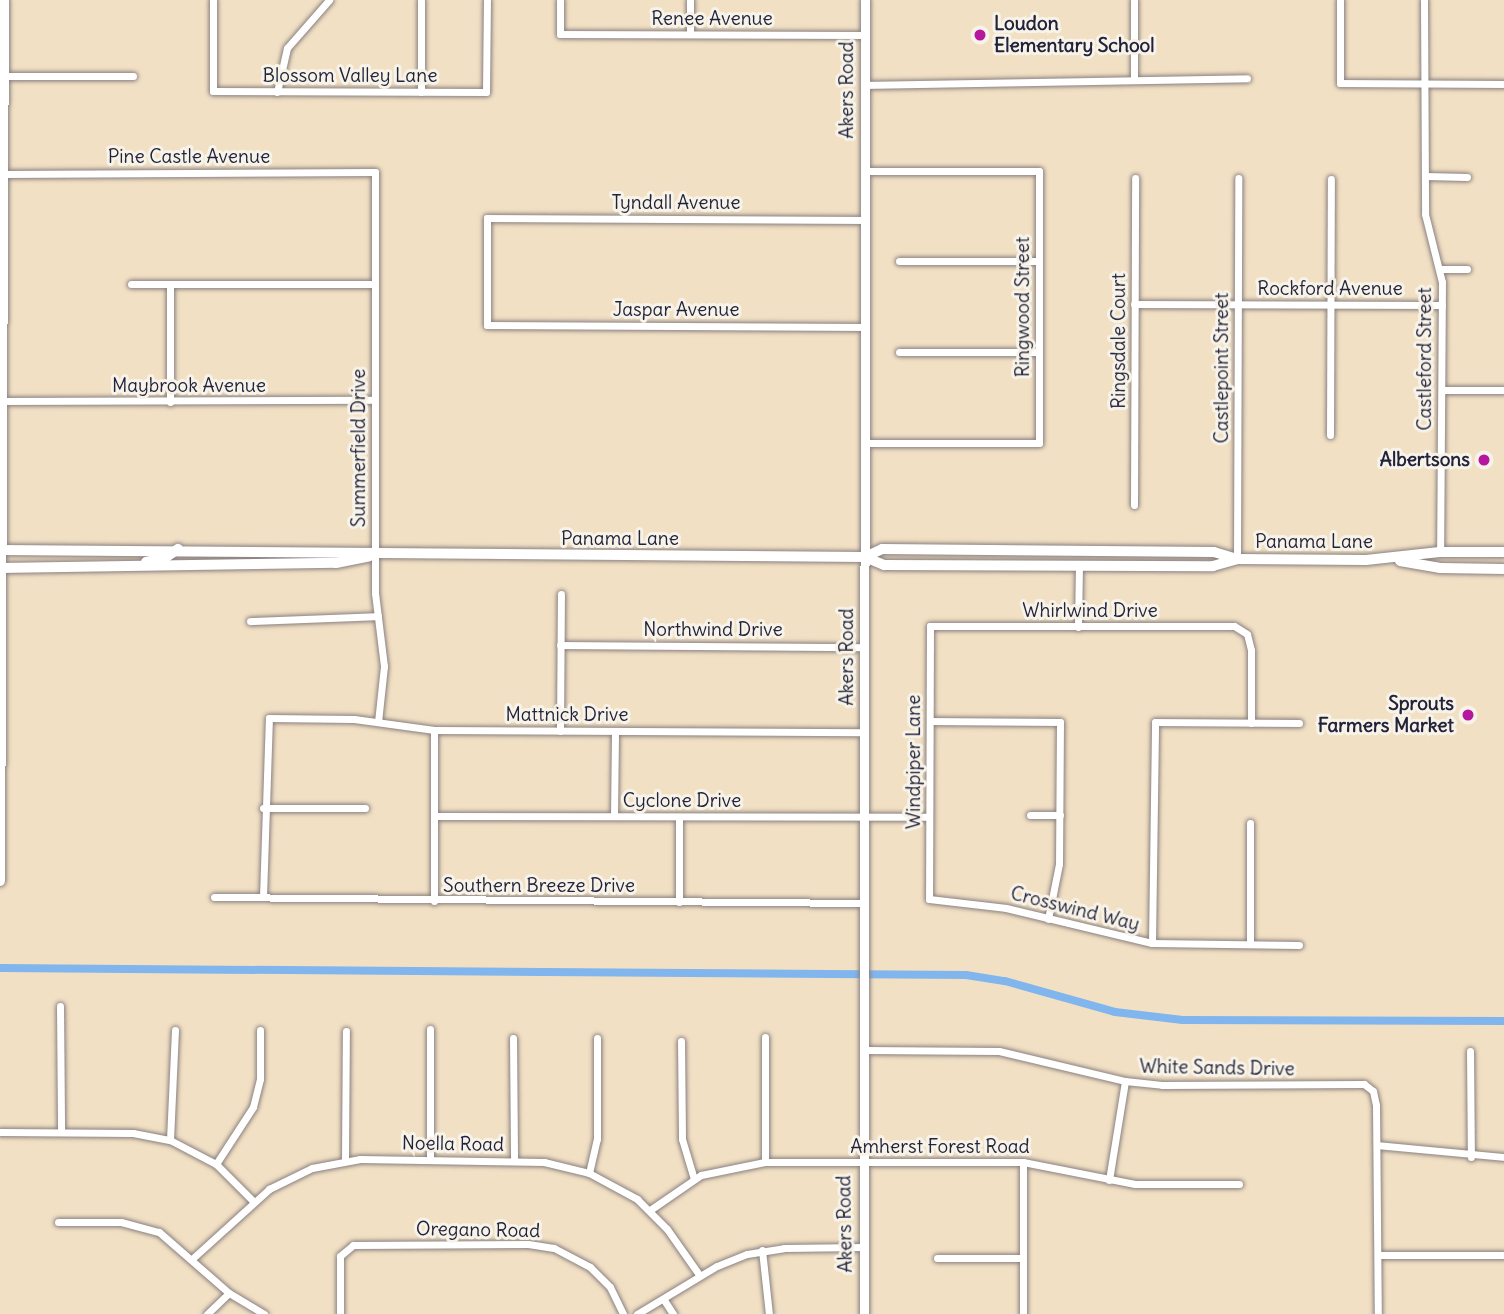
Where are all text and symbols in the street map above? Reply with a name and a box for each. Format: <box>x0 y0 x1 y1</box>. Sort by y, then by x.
street label: Renee Avenue <box>651 8 773 30</box>
place label: Loudon Elementary School <box>994 13 1155 57</box>
marker: Loudon Elementary School <box>972 27 988 43</box>
street label: Akers Road <box>836 41 858 139</box>
street label: Blossom Valley Lane <box>263 65 437 87</box>
street label: Pine Castle Avenue <box>108 146 270 168</box>
street label: Tyndall Avenue <box>611 192 741 214</box>
street label: Ringwood Street <box>1012 237 1034 377</box>
street label: Ringsdale Court <box>1108 273 1130 409</box>
street label: Rockford Avenue <box>1257 278 1403 300</box>
street label: Castleford Street <box>1414 287 1436 431</box>
street label: Castlepoint Street <box>1211 293 1233 443</box>
street label: Jaspar Avenue <box>613 299 739 321</box>
street label: Summerfield Drive <box>348 369 370 527</box>
street label: Maybrook Avenue <box>112 375 266 397</box>
place label: Albertsons <box>1380 449 1470 471</box>
marker: Albertsons <box>1476 452 1492 468</box>
street label: Panama Lane <box>561 528 679 550</box>
street label: Panama Lane <box>1255 531 1373 553</box>
street label: Whirlwind Drive <box>1022 600 1158 622</box>
street label: Akers Road <box>836 608 858 706</box>
street label: Northwind Drive <box>643 619 783 641</box>
place label: Sprouts Farmers Market <box>1318 693 1454 737</box>
street label: Windpiper Lane <box>903 695 925 829</box>
street label: Mattnick Drive <box>505 704 629 726</box>
marker: Sprouts Farmers Market <box>1460 707 1476 723</box>
street label: Cyclone Drive <box>623 790 741 812</box>
street label: Southern Breeze Drive <box>443 875 635 897</box>
street label: Crosswind Way <box>1008 882 1142 936</box>
street label: White Sands Drive <box>1139 1055 1295 1081</box>
street label: Noella Road <box>402 1132 504 1156</box>
street label: Amherst Forest Road <box>850 1136 1030 1158</box>
street label: Akers Road <box>833 1175 857 1273</box>
street label: Oregano Road <box>416 1218 540 1242</box>

